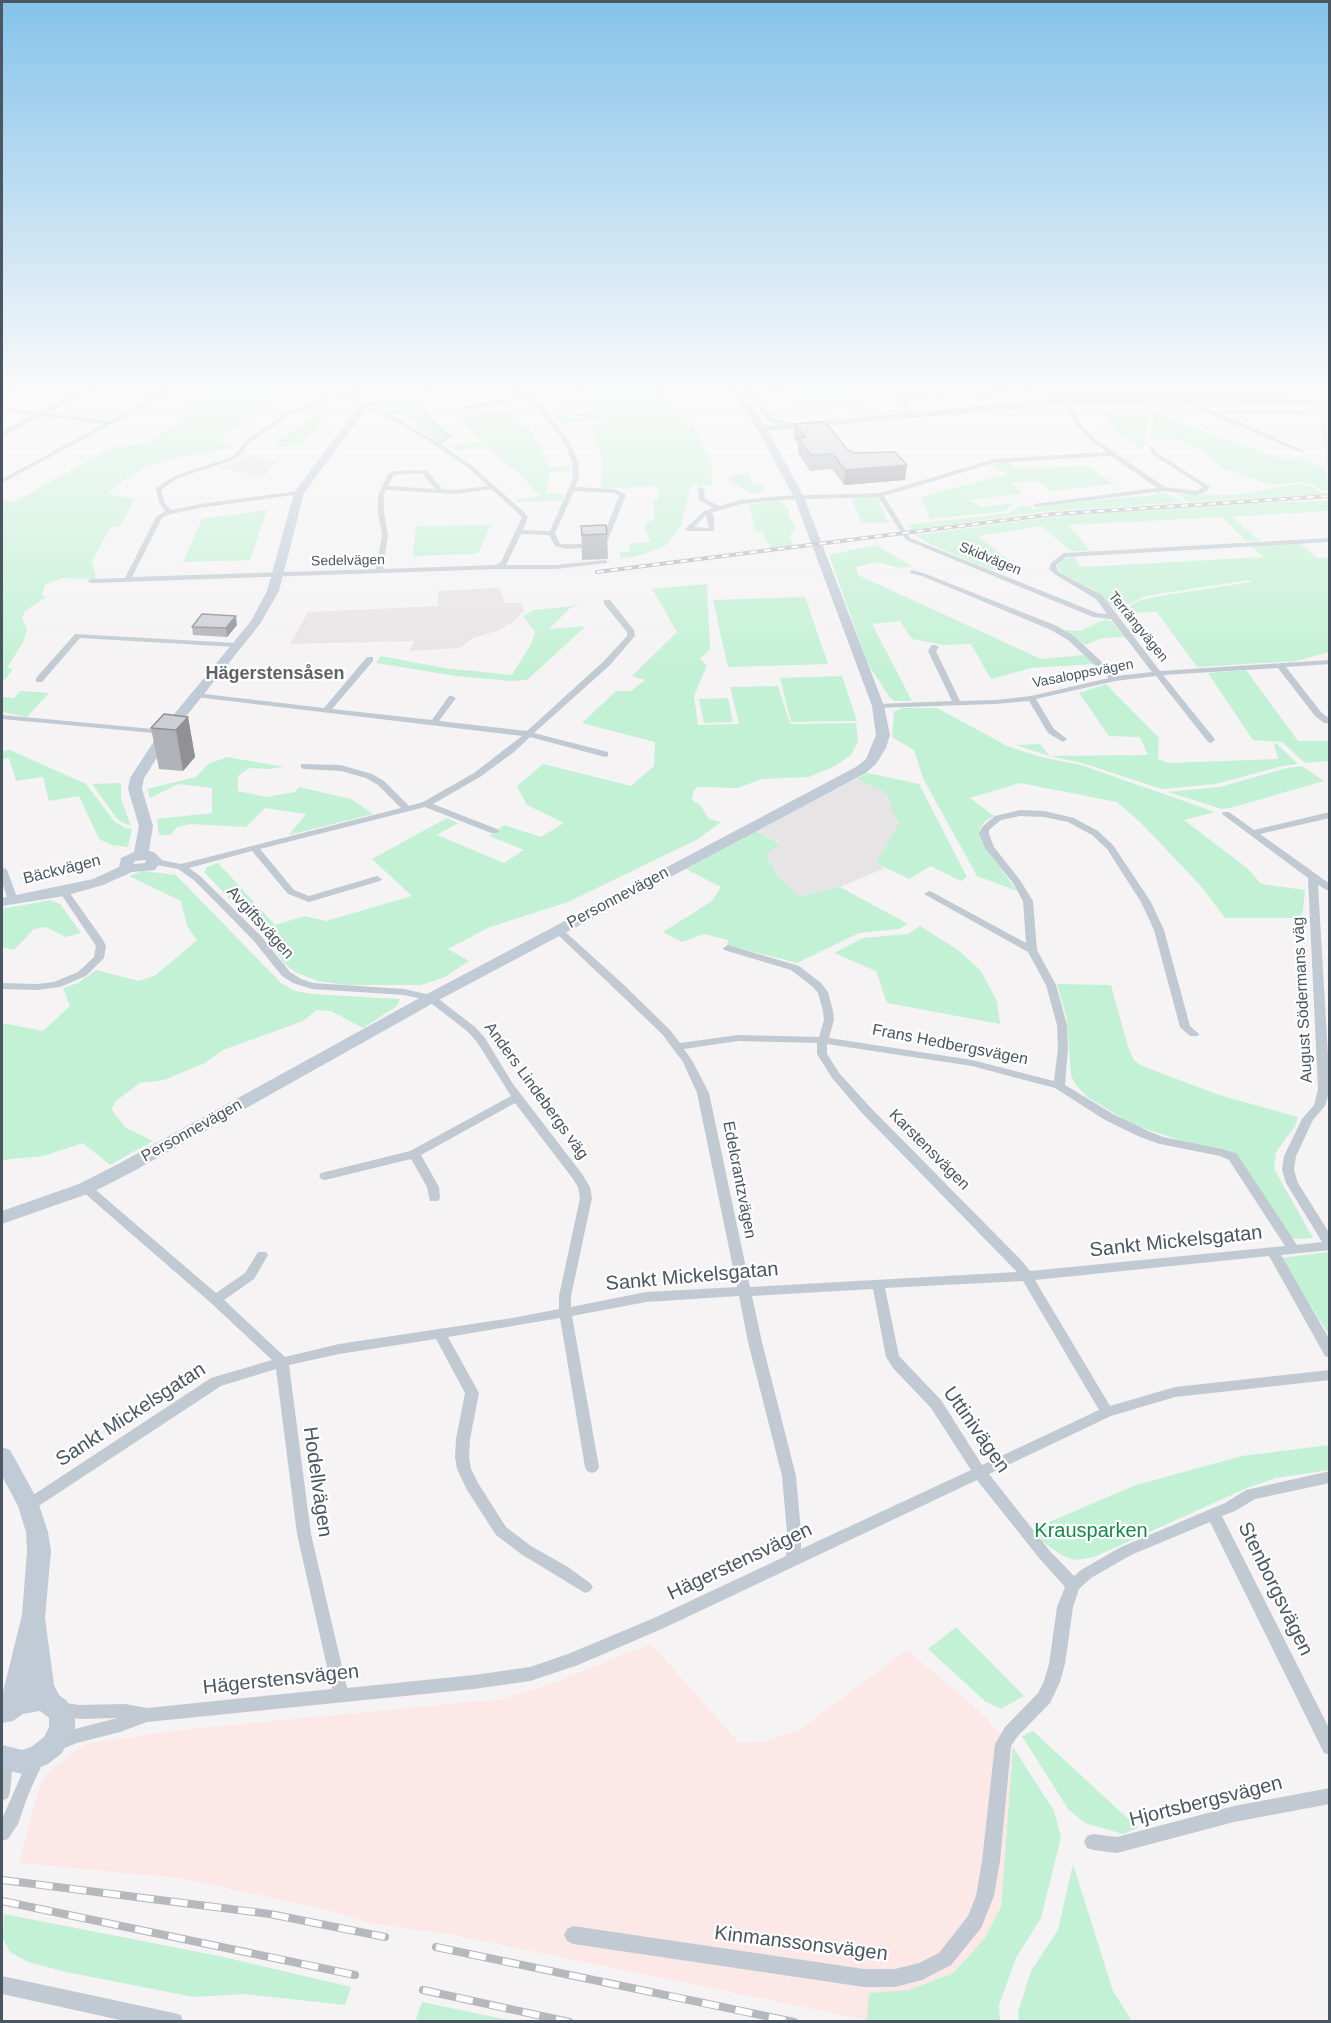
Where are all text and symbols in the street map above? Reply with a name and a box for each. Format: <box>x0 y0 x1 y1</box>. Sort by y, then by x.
street label: Skidvägen <box>957 539 1023 579</box>
street label: Sedelvägen <box>311 552 385 570</box>
street label: Terrängvägen <box>1105 588 1171 666</box>
street label: Vasaloppsvägen <box>1031 656 1135 692</box>
district label: Hägerstensåsen <box>205 663 345 685</box>
street label: Bäckvägen <box>21 851 103 889</box>
street label: Personnevägen <box>564 863 672 933</box>
street label: Avgiftsvägen <box>222 883 298 963</box>
street label: August Södermans väg <box>1289 916 1317 1084</box>
street label: Anders Lindebergs väg <box>480 1019 592 1163</box>
street label: Frans Hedbergsvägen <box>870 1020 1030 1070</box>
street label: Personnevägen <box>138 1095 246 1167</box>
street label: Karstensvägen <box>884 1105 974 1195</box>
street label: Edelcrantzvägen <box>718 1120 760 1240</box>
street label: Sankt Mickelsgatan <box>1089 1221 1263 1263</box>
street label: Sankt Mickelsgatan <box>605 1257 779 1297</box>
street label: Sankt Mickelsgatan <box>52 1358 210 1472</box>
street label: Uttinivägen <box>937 1382 1015 1478</box>
street label: Hodellvägen <box>297 1425 337 1539</box>
street label: Hägerstensvägen <box>664 1518 816 1606</box>
street label: Stenborgsvägen <box>1232 1518 1318 1660</box>
park label: Krausparken <box>1034 1519 1148 1543</box>
street label: Hägerstensvägen <box>202 1660 360 1700</box>
street label: Hjortsbergsvägen <box>1127 1771 1285 1833</box>
street label: Kinmanssonsvägen <box>713 1921 889 1967</box>

